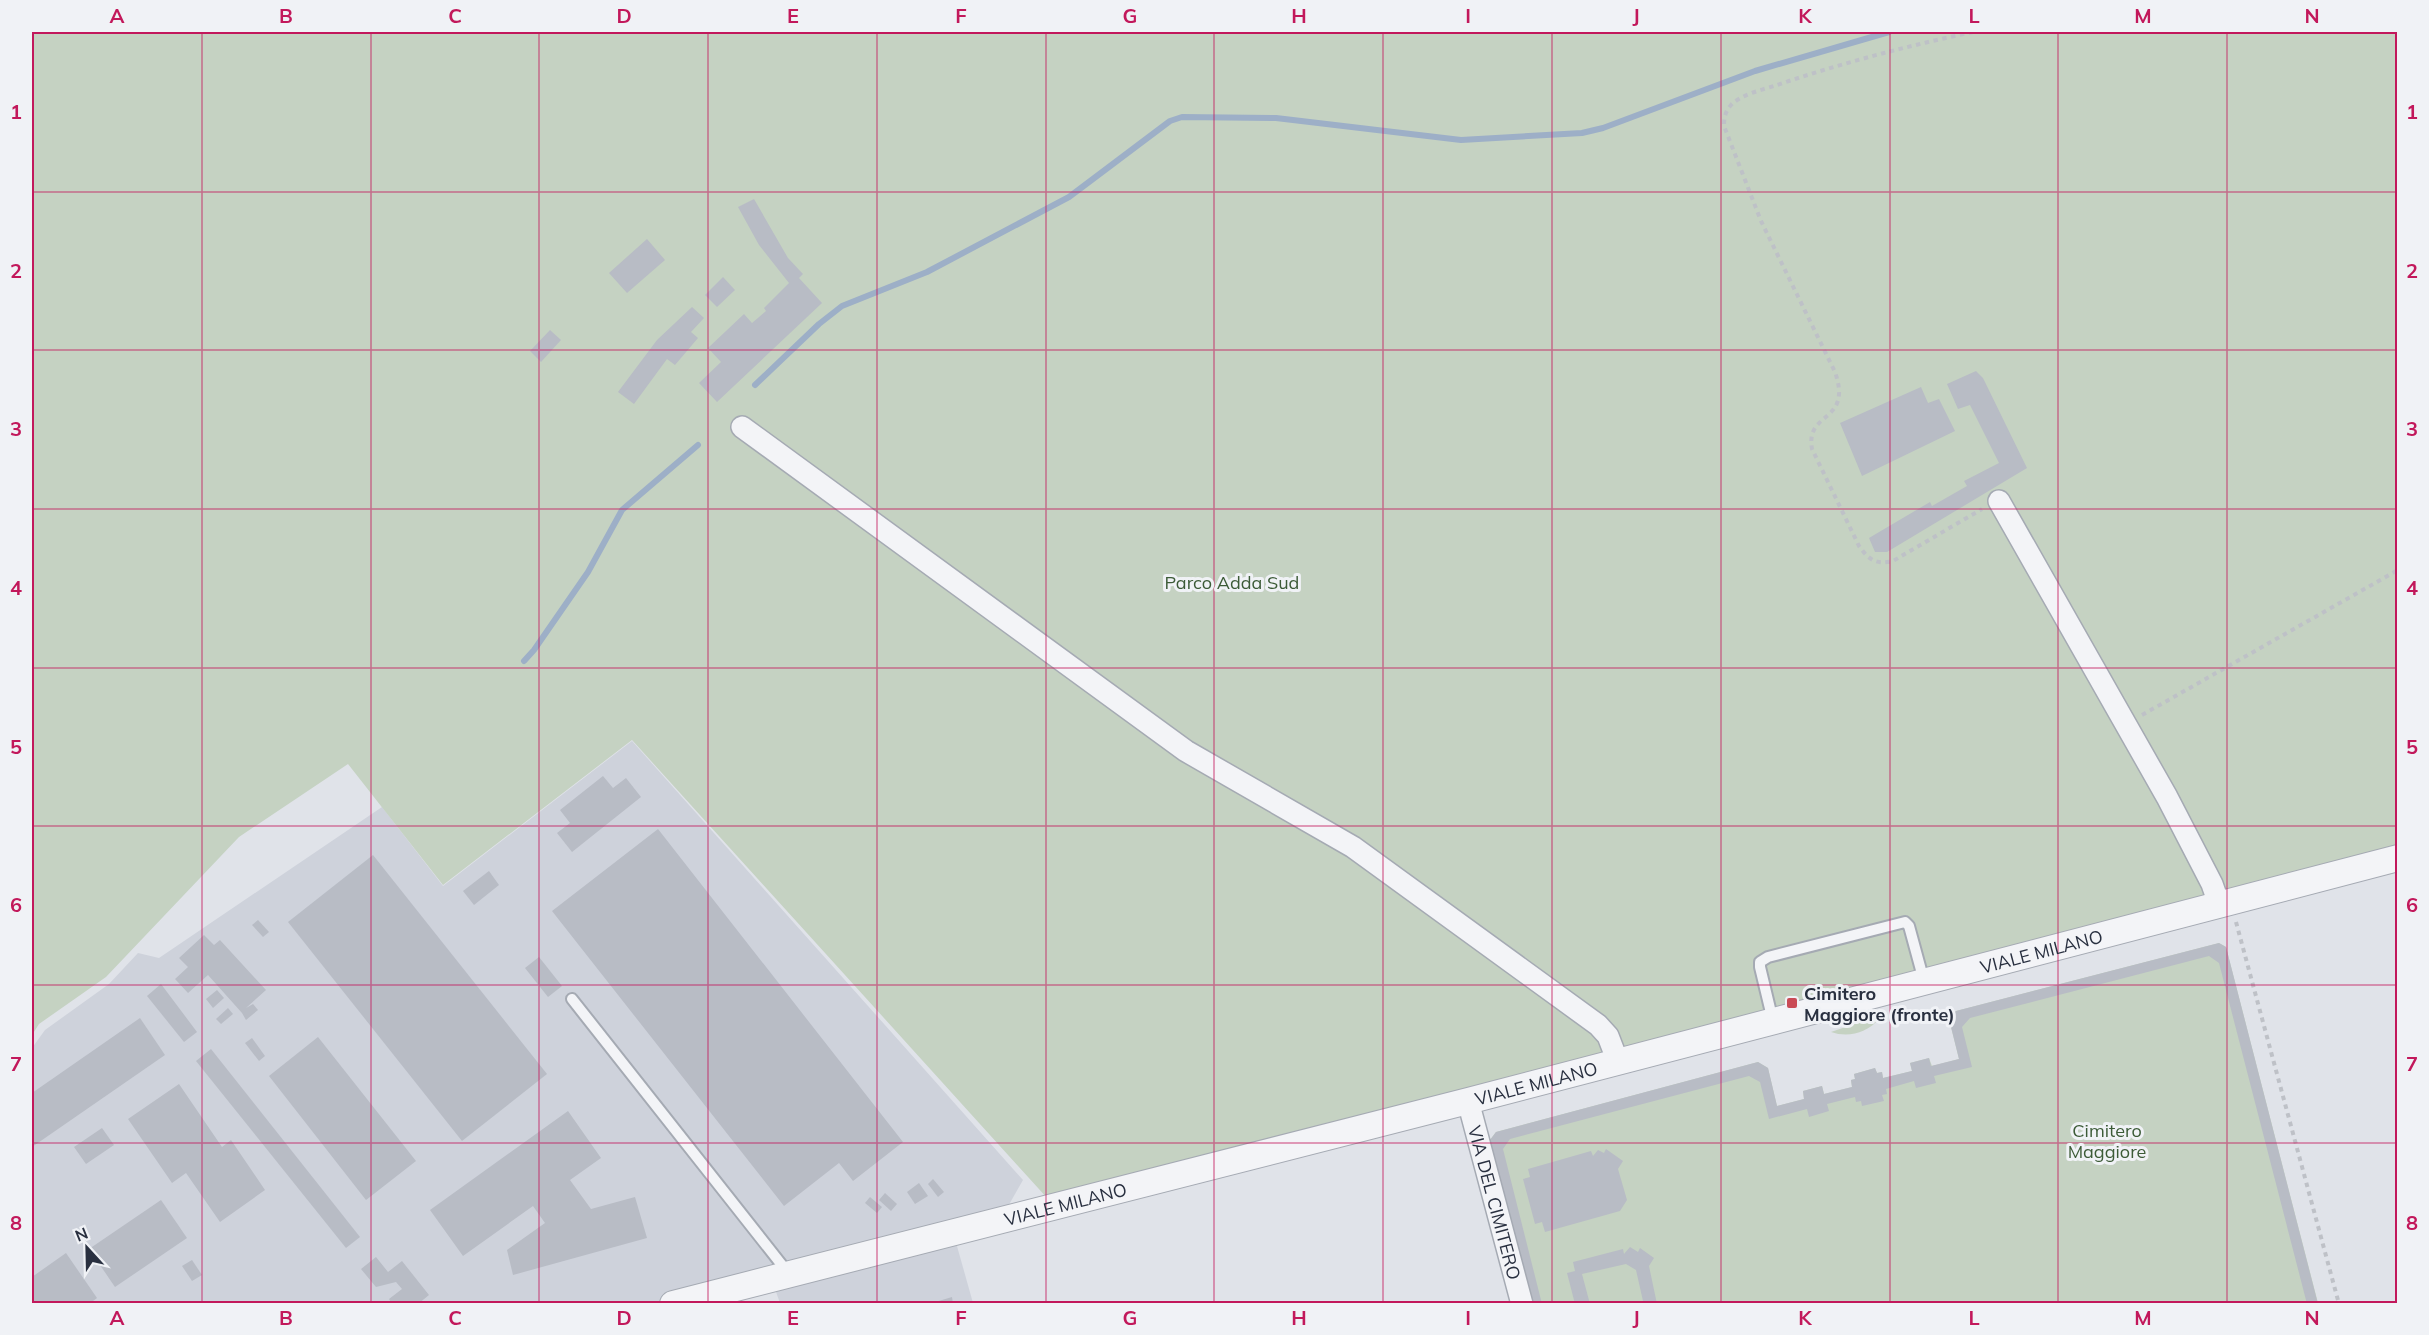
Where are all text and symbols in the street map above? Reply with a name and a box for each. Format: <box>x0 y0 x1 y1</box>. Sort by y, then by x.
text: A <box>110 3 125 28</box>
text: B <box>279 3 293 28</box>
text: C <box>448 3 462 28</box>
text: D <box>616 3 632 28</box>
text: E <box>787 3 799 28</box>
text: F <box>955 3 967 28</box>
text: G <box>1123 3 1137 28</box>
text: H <box>1291 3 1307 28</box>
text: I <box>1465 3 1471 28</box>
text: J <box>1632 3 1640 28</box>
text: K <box>1798 3 1812 28</box>
text: L <box>1968 3 1980 28</box>
text: M <box>2134 3 2152 28</box>
text: N <box>2304 3 2320 28</box>
text: 1 <box>10 99 22 124</box>
text: 1 <box>2406 99 2418 124</box>
text: 2 <box>10 258 22 283</box>
text: 2 <box>2406 258 2418 283</box>
text: 3 <box>10 416 22 441</box>
text: 3 <box>2406 416 2418 441</box>
park label: Parco Adda Sud <box>1165 571 1299 594</box>
text: 4 <box>10 575 22 600</box>
text: 4 <box>2406 575 2418 600</box>
text: 5 <box>10 734 22 759</box>
text: 5 <box>2406 734 2418 759</box>
text: 6 <box>10 892 22 917</box>
text: 6 <box>2406 892 2418 917</box>
street label: VIALE MILANO <box>1977 924 2105 978</box>
place label: Cimitero Maggiore (fronte) <box>1804 982 1955 1026</box>
marker: Cimitero Maggiore (fronte) <box>1785 996 1799 1010</box>
text: 7 <box>10 1051 22 1076</box>
text: 7 <box>2406 1051 2418 1076</box>
street label: VIALE MILANO <box>1472 1056 1600 1110</box>
park label: Cimitero Maggiore <box>2068 1119 2146 1163</box>
street label: VIA DEL CIMITERO <box>1463 1123 1526 1282</box>
street label: VIALE MILANO <box>1002 1177 1129 1231</box>
text: 8 <box>10 1210 22 1235</box>
text: 8 <box>2406 1210 2418 1235</box>
north arrow <box>57 1218 117 1278</box>
text: N <box>72 1223 91 1246</box>
text: A <box>110 1305 125 1330</box>
text: B <box>279 1305 293 1330</box>
text: C <box>448 1305 462 1330</box>
text: D <box>616 1305 632 1330</box>
text: E <box>787 1305 799 1330</box>
text: F <box>955 1305 967 1330</box>
text: G <box>1123 1305 1137 1330</box>
text: H <box>1291 1305 1307 1330</box>
text: I <box>1465 1305 1471 1330</box>
text: J <box>1632 1305 1640 1330</box>
text: K <box>1798 1305 1812 1330</box>
text: L <box>1968 1305 1980 1330</box>
text: M <box>2134 1305 2152 1330</box>
text: N <box>2304 1305 2320 1330</box>

